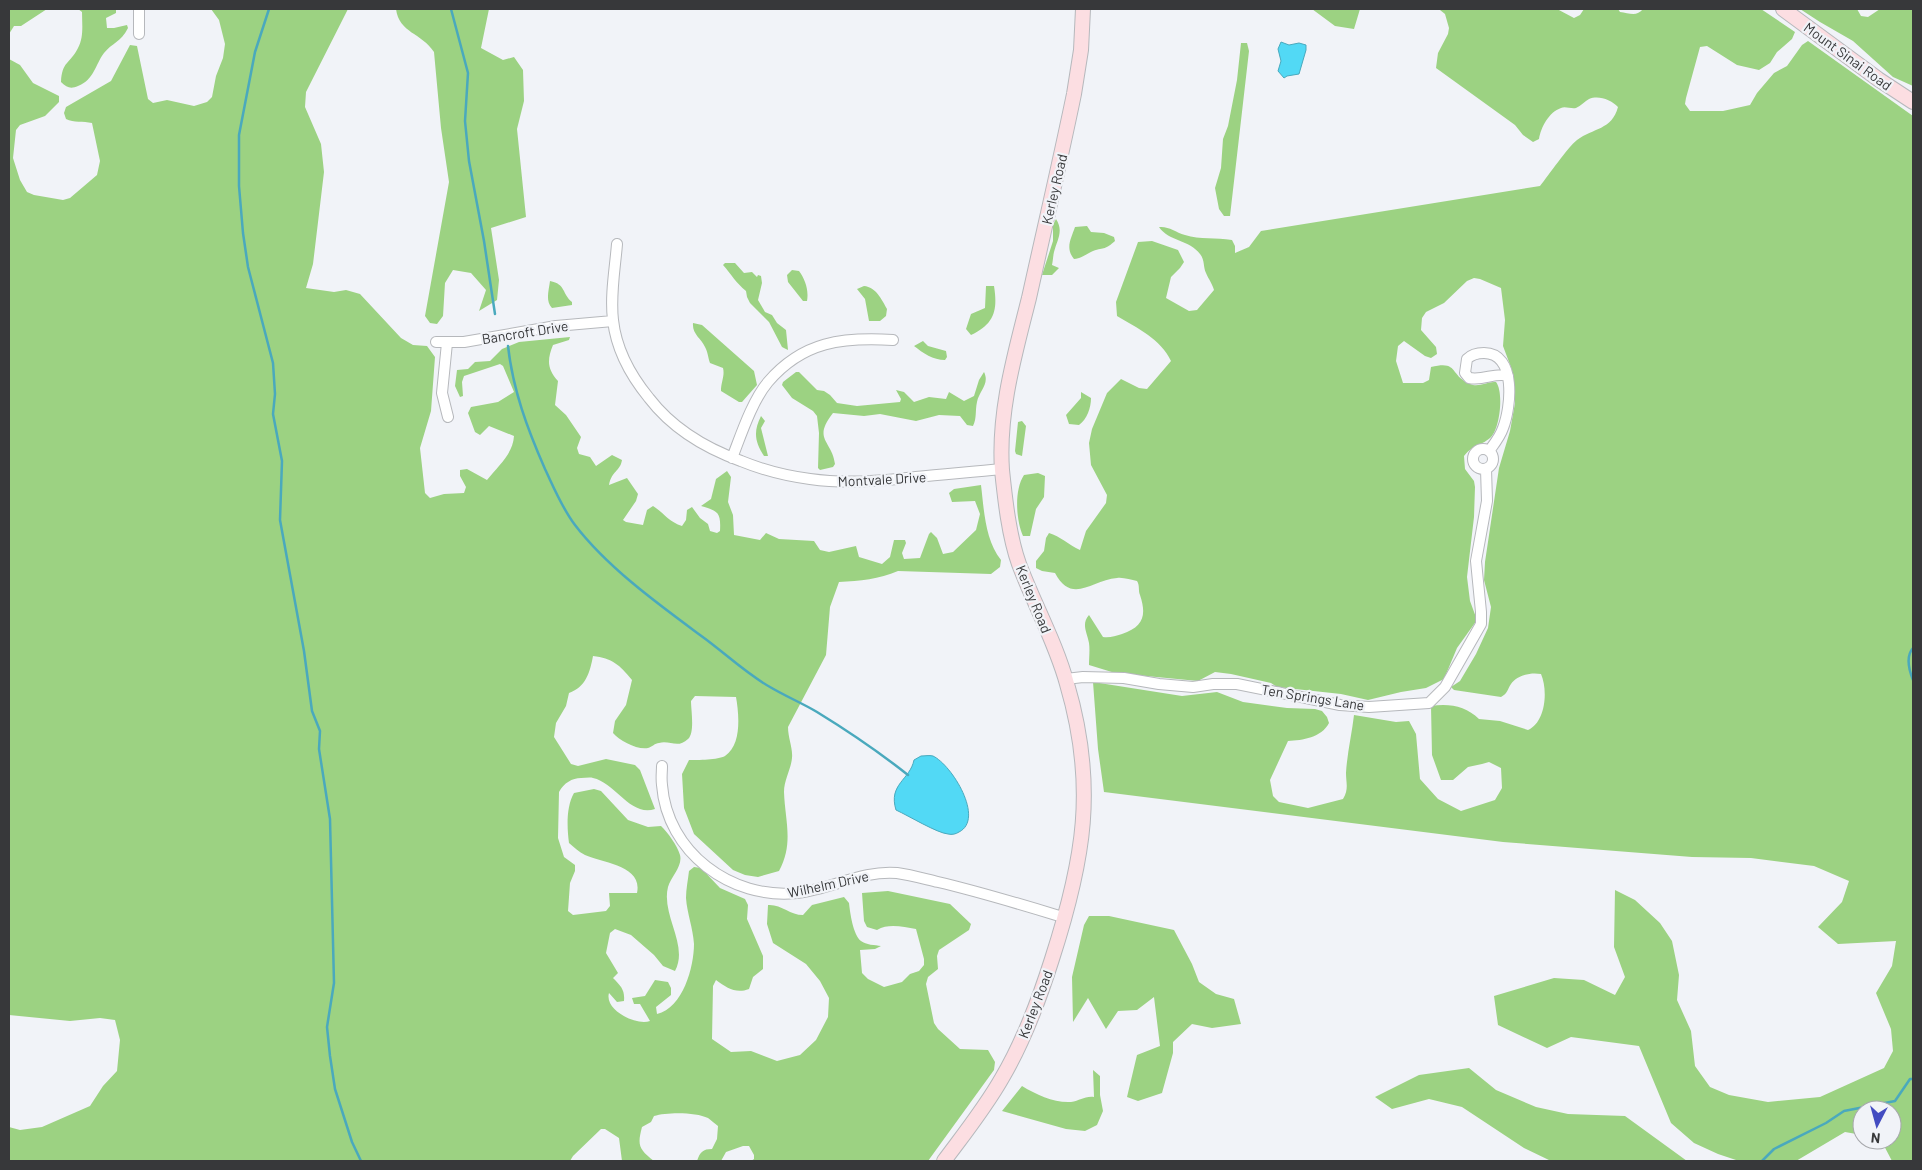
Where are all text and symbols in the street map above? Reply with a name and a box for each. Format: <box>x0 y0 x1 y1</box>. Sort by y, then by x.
street label: Mount Sinai Road <box>1801 18 1895 94</box>
street label: Kerley Road <box>1038 152 1070 226</box>
street label: Bancroft Drive <box>481 317 569 347</box>
street label: Montvale Drive <box>837 468 927 490</box>
street label: Kerley Road <box>1013 563 1055 635</box>
street label: Ten Springs Lane <box>1260 680 1366 714</box>
street label: Wilhelm Drive <box>786 867 870 901</box>
street label: Kerley Road <box>1014 968 1056 1040</box>
north arrow <box>1852 1100 1902 1150</box>
text: N <box>1870 1129 1881 1147</box>

